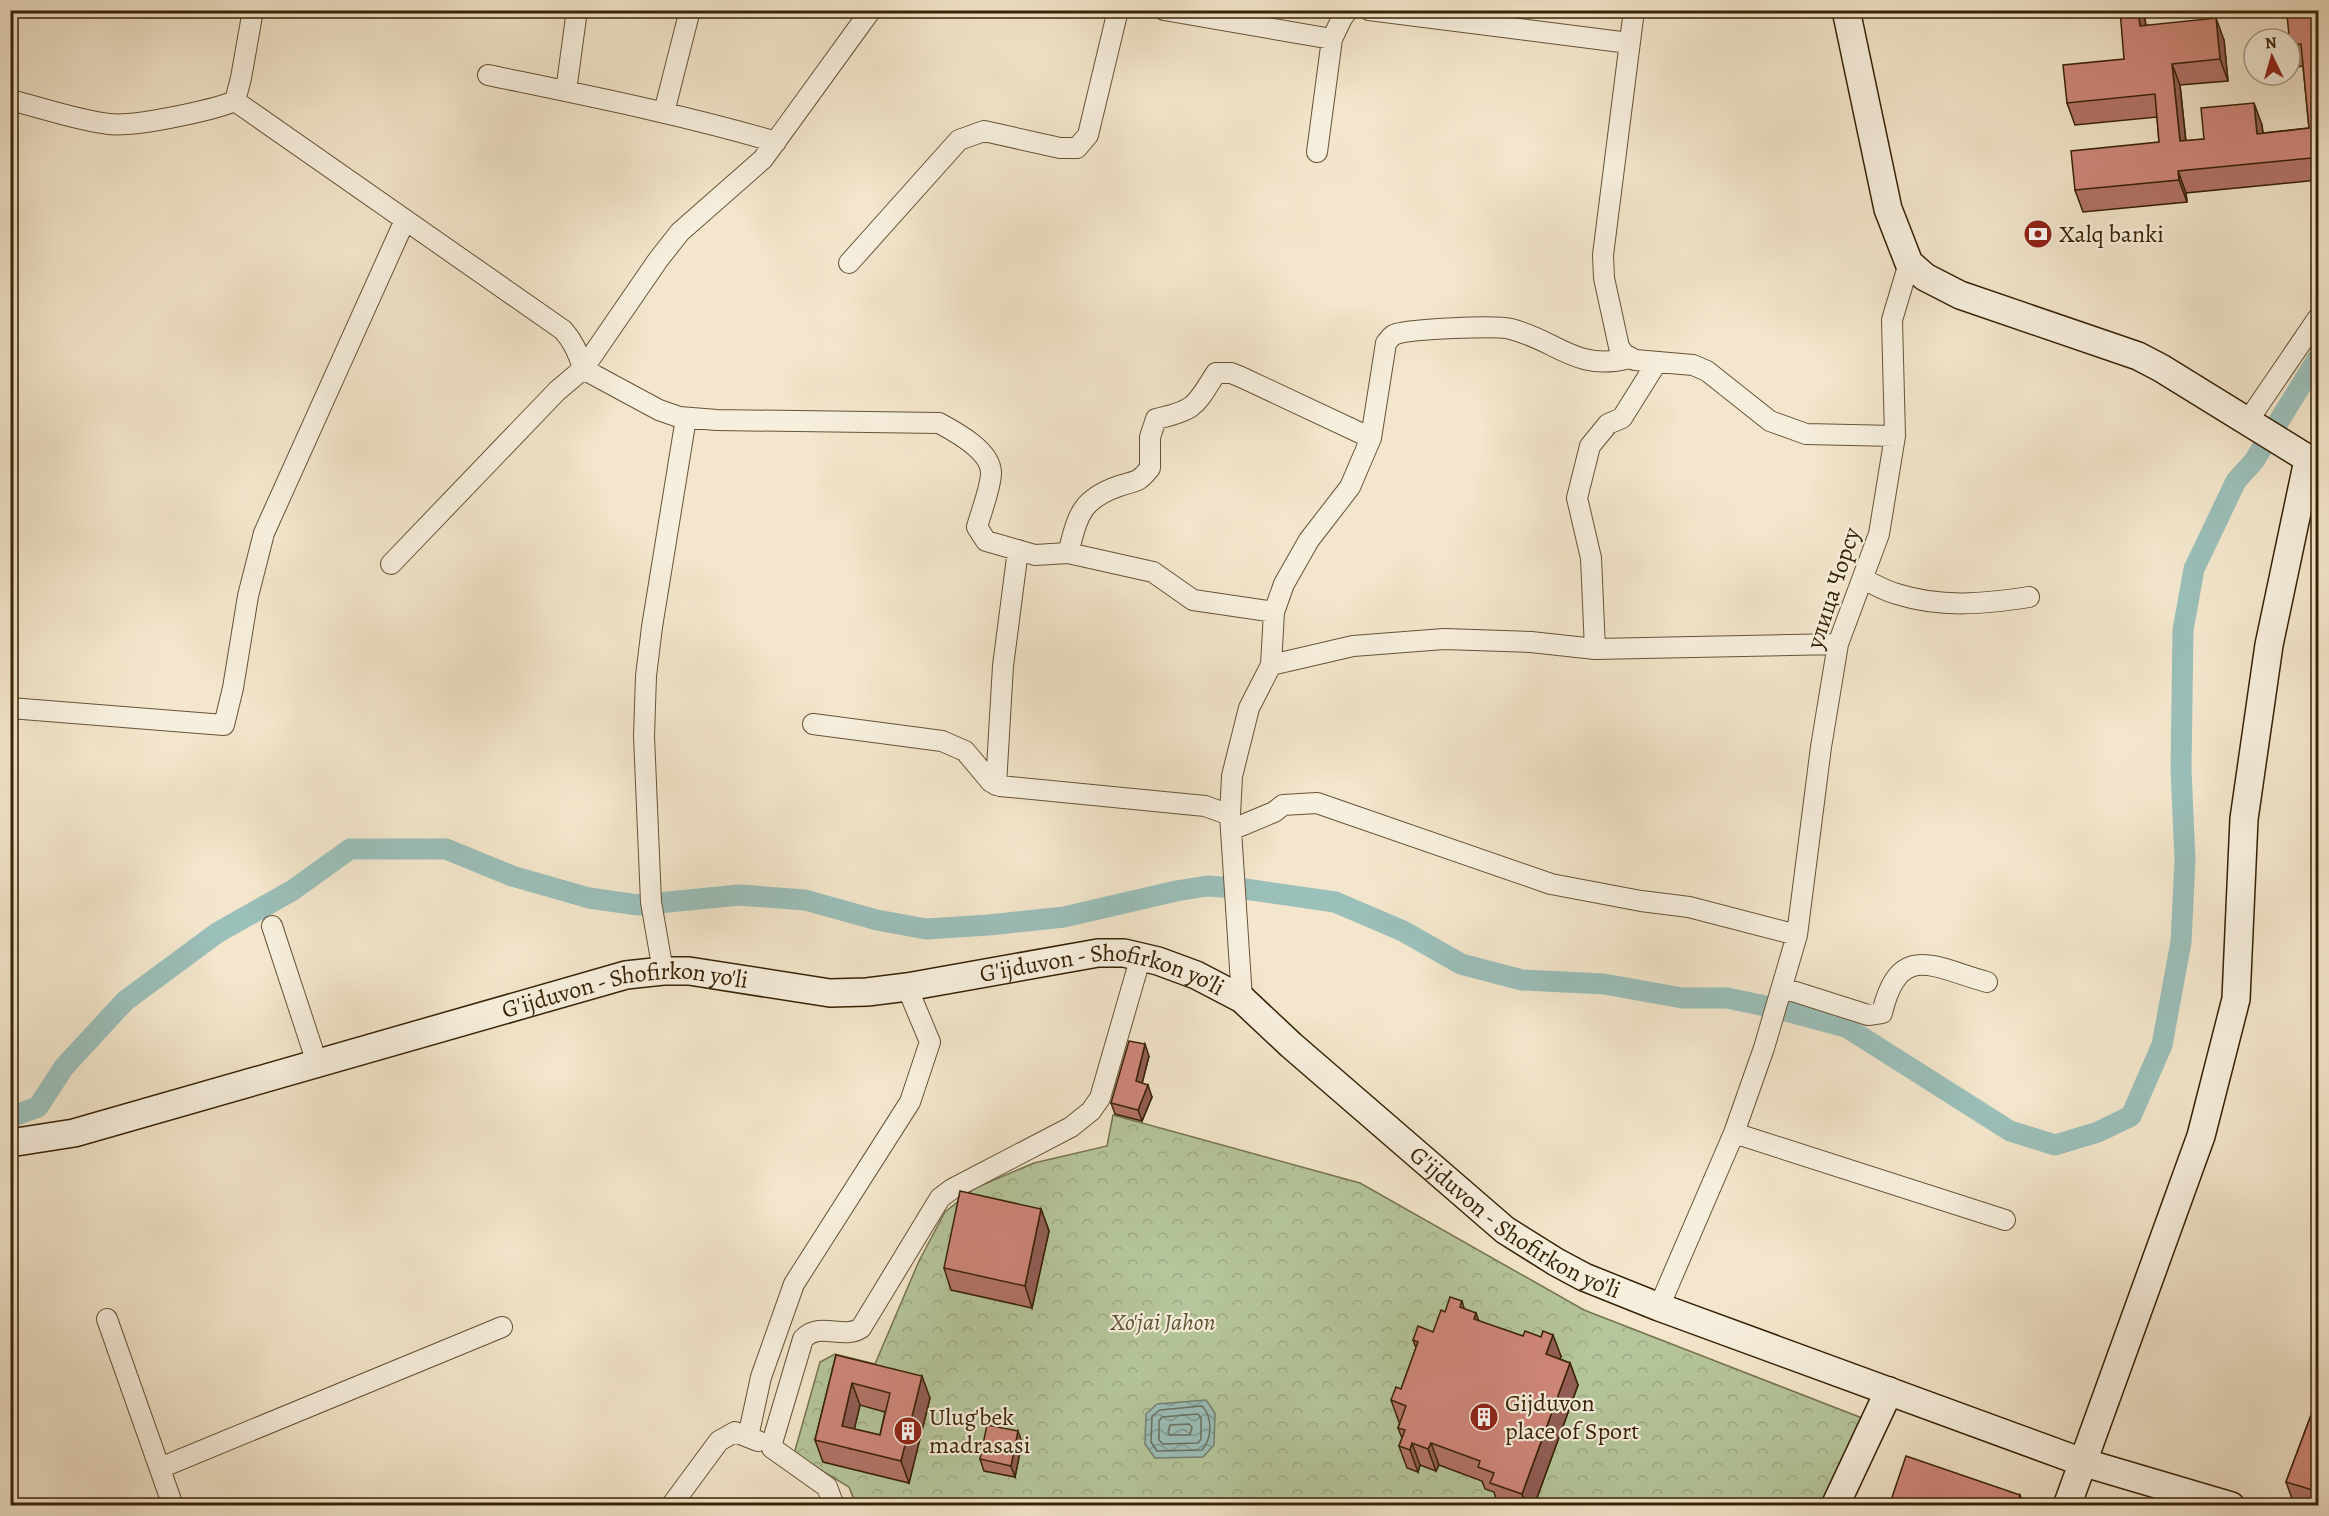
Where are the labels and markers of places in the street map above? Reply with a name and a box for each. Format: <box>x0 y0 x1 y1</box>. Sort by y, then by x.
bank icon: Xalq banki <box>2022 218 2054 250</box>
place label: Xalq banki <box>2059 218 2164 250</box>
place label: Gijduvon place of Sport <box>1505 1387 1639 1447</box>
place label: Ulug'bek madrasasi <box>929 1401 1030 1461</box>
building icon: Gijduvon place of Sport <box>1468 1401 1500 1433</box>
building icon: Ulug'bek madrasasi <box>892 1415 924 1447</box>

